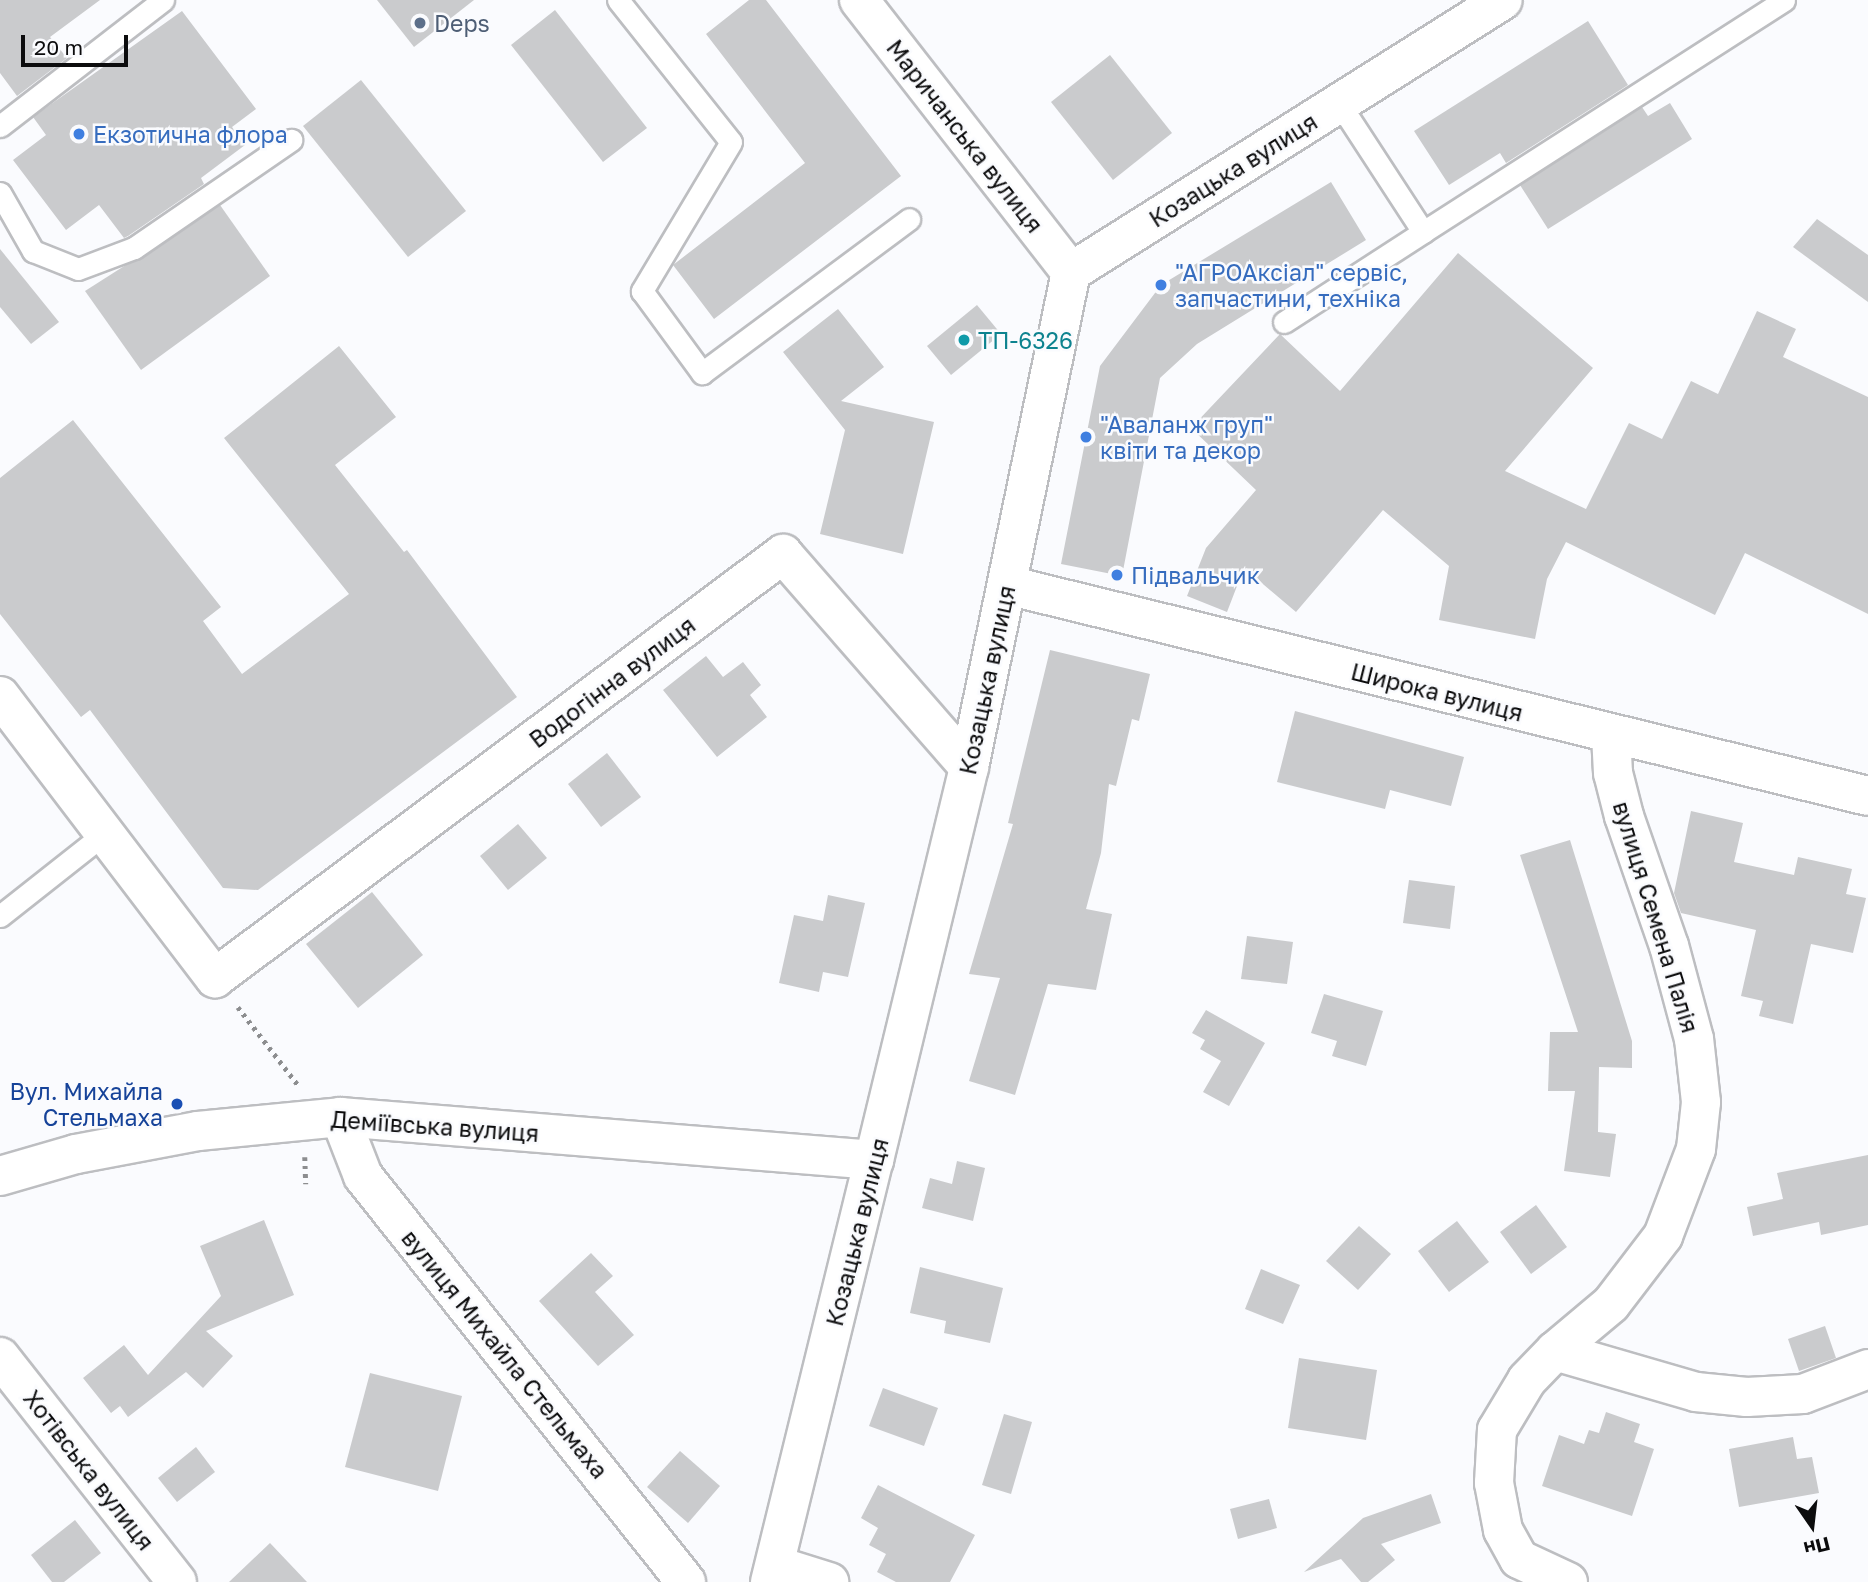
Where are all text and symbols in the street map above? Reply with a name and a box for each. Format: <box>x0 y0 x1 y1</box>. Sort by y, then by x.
place label: Deps <box>434 9 490 37</box>
marker: Deps <box>412 15 428 31</box>
scale bar <box>24 21 131 65</box>
text: 20 m <box>34 34 83 60</box>
street label: Маричанська вулиця <box>881 34 1049 238</box>
street label: Козацька вулиця <box>1144 107 1322 233</box>
place label: Екзотична флора <box>93 120 288 148</box>
marker: Екзотична флора <box>71 126 87 142</box>
place label: "АГРОАксіал" сервіс, запчастини, техніка <box>1175 258 1408 312</box>
marker: "АГРОАксіал" сервіс, запчастини, техніка <box>1153 277 1169 293</box>
place label: ТП-6326 <box>978 326 1073 354</box>
marker: ТП-6326 <box>956 332 972 348</box>
place label: "Аваланж груп" квіти та декор <box>1100 410 1273 464</box>
marker: "Аваланж груп" квіти та декор <box>1078 429 1094 445</box>
place label: Підвальчик <box>1131 561 1260 589</box>
marker: Підвальчик <box>1109 567 1125 583</box>
street label: Козацька вулиця <box>953 583 1021 777</box>
street label: Водогінна вулиця <box>524 611 700 753</box>
street label: Широка вулиця <box>1348 657 1526 727</box>
street label: вулиця Семена Палія <box>1608 798 1704 1036</box>
place label: Вул. Михайла Стельмаха <box>10 1077 163 1131</box>
marker: Вул. Михайла Стельмаха <box>169 1096 185 1112</box>
street label: Деміївська вулиця <box>330 1105 540 1147</box>
street label: Козацька вулиця <box>820 1135 894 1329</box>
street label: вулиця Михайла Стельмаха <box>396 1224 614 1484</box>
street label: Хотівська вулиця <box>18 1385 160 1555</box>
north arrow <box>1777 1491 1847 1561</box>
text: Пн <box>1802 1533 1833 1561</box>

